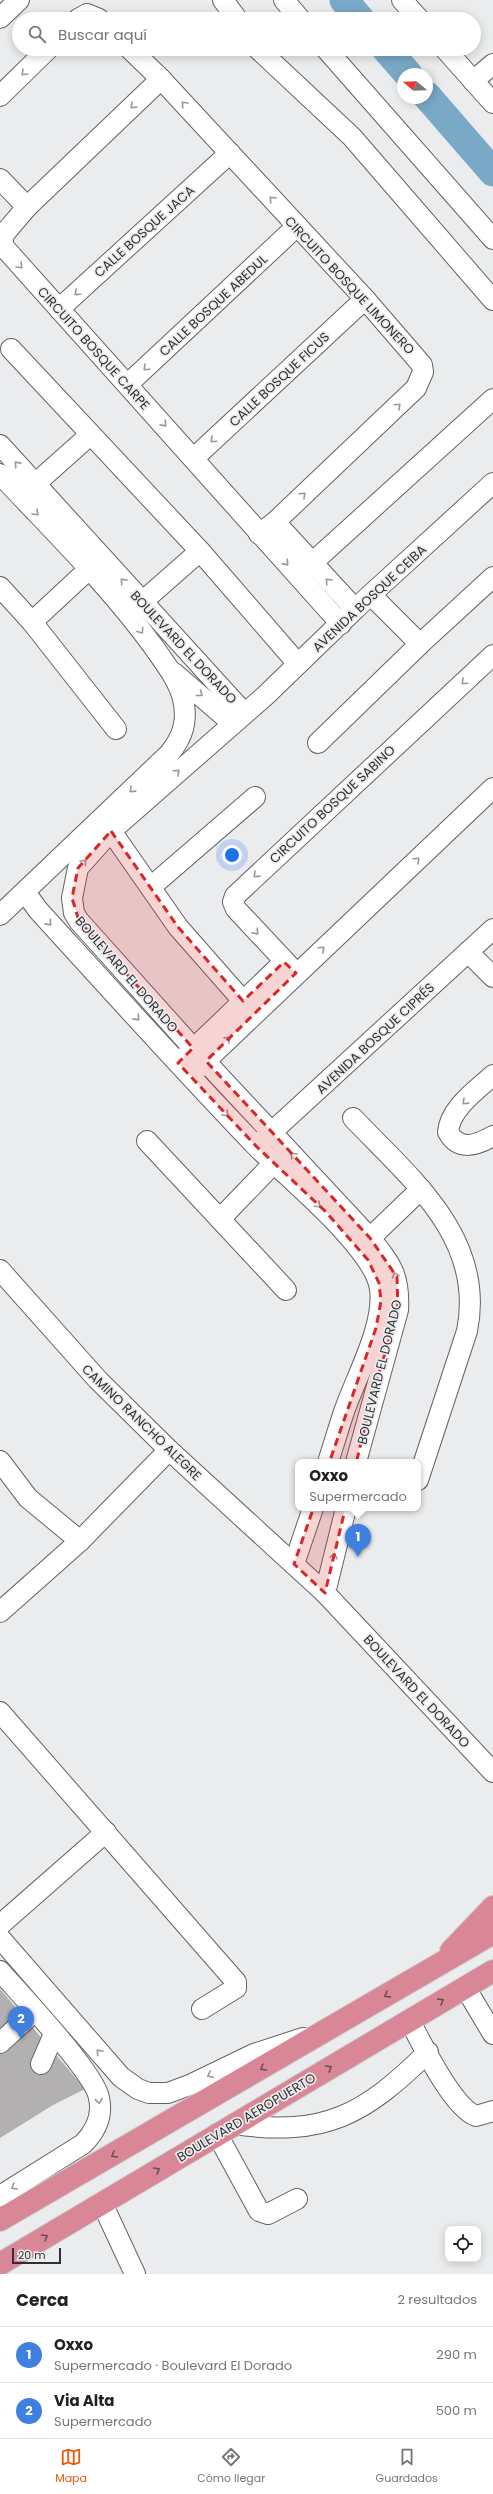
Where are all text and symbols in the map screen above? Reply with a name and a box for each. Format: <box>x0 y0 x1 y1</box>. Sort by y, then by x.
search box <box>12 12 481 56</box>
icon: search <box>26 23 48 45</box>
text: Buscar aquí <box>58 24 147 45</box>
one-way arrow <box>21 68 29 76</box>
north arrow <box>397 68 433 104</box>
one-way arrow <box>130 101 138 109</box>
one-way arrow <box>181 101 188 109</box>
street label: CALLE BOSQUE JACA <box>90 181 199 282</box>
one-way arrow <box>269 196 277 204</box>
street label: CIRCUITO BOSQUE LIMONERO <box>280 212 419 359</box>
street label: CALLE BOSQUE ABEDUL <box>155 250 272 361</box>
one-way arrow <box>15 261 22 269</box>
street label: CIRCUITO BOSQUE CARPE <box>33 283 154 414</box>
one-way arrow <box>74 288 82 296</box>
street label: CALLE BOSQUE FICUS <box>225 328 334 431</box>
one-way arrow <box>143 363 151 371</box>
one-way arrow <box>393 403 401 410</box>
one-way arrow <box>159 420 166 427</box>
one-way arrow <box>210 435 218 442</box>
one-way arrow <box>14 461 21 469</box>
one-way arrow <box>298 492 306 500</box>
one-way arrow <box>31 508 39 516</box>
street label: AVENIDA BOSQUE CEIBA <box>308 540 431 656</box>
one-way arrow <box>281 558 288 565</box>
one-way arrow <box>120 578 128 586</box>
one-way arrow <box>325 578 333 586</box>
street label: BOULEVARD EL DORADO <box>126 587 241 708</box>
one-way arrow <box>137 626 144 633</box>
one-way arrow <box>461 677 469 684</box>
one-way arrow <box>196 689 203 696</box>
street label: CIRCUITO BOSQUE SABINO <box>265 741 399 868</box>
one-way arrow <box>173 770 180 777</box>
one-way arrow <box>130 785 137 792</box>
your location <box>222 845 242 865</box>
one-way arrow <box>412 857 420 864</box>
one-way arrow <box>79 859 86 867</box>
one-way arrow <box>253 870 261 878</box>
street label: BOULEVARD EL DORADO <box>71 912 183 1037</box>
one-way arrow <box>45 918 52 925</box>
one-way arrow <box>252 927 259 935</box>
one-way arrow <box>318 947 325 954</box>
street label: AVENIDA BOSQUE CIPRÉS <box>312 978 439 1098</box>
one-way arrow <box>133 1014 140 1021</box>
one-way arrow <box>224 1036 231 1043</box>
one-way arrow <box>462 1097 470 1105</box>
one-way arrow <box>221 1109 228 1116</box>
one-way arrow <box>291 1153 298 1160</box>
one-way arrow <box>313 1200 321 1208</box>
one-way arrow <box>391 1272 400 1279</box>
street label: BOULEVARD EL DORADO <box>352 1298 407 1447</box>
street label: CAMINO RANCHO ALEGRE <box>77 1360 206 1485</box>
popup <box>295 1459 421 1511</box>
text: Oxxo <box>309 1465 348 1486</box>
text: Supermercado <box>309 1487 407 1506</box>
pin: 1 <box>345 1524 371 1557</box>
one-way arrow <box>329 1553 338 1560</box>
street label: BOULEVARD EL DORADO <box>359 1631 474 1752</box>
one-way arrow <box>384 1990 391 1997</box>
one-way arrow <box>437 1999 444 2006</box>
pin: 2 <box>8 2006 34 2039</box>
one-way arrow <box>97 2049 104 2057</box>
one-way arrow <box>260 2063 267 2071</box>
one-way arrow <box>325 2065 332 2072</box>
street label: BOULEVARD AEROPUERTO <box>173 2068 319 2167</box>
one-way arrow <box>206 2070 214 2078</box>
one-way arrow <box>94 2097 103 2104</box>
one-way arrow <box>111 2151 118 2158</box>
one-way arrow <box>153 2168 160 2175</box>
one-way arrow <box>11 2182 18 2189</box>
map controls <box>445 2226 481 2262</box>
button: locate <box>445 2226 481 2262</box>
one-way arrow <box>41 2234 48 2241</box>
scale bar <box>12 2246 61 2265</box>
text: 20 m <box>18 2247 46 2263</box>
text: Cerca <box>16 2288 69 2312</box>
text: 2 resultados <box>397 2290 477 2309</box>
text: Oxxo <box>54 2334 93 2355</box>
text: 1 <box>27 2345 31 2364</box>
text: 290 m <box>436 2345 477 2364</box>
text: Supermercado · Boulevard El Dorado <box>54 2356 292 2375</box>
text: Via Alta <box>54 2390 115 2411</box>
text: 2 <box>25 2401 33 2420</box>
text: 500 m <box>436 2401 477 2420</box>
text: Supermercado <box>54 2412 152 2431</box>
tab: Mapa <box>55 2446 87 2487</box>
tab: Cómo llegar <box>197 2446 265 2487</box>
tab: Guardados <box>376 2446 438 2487</box>

